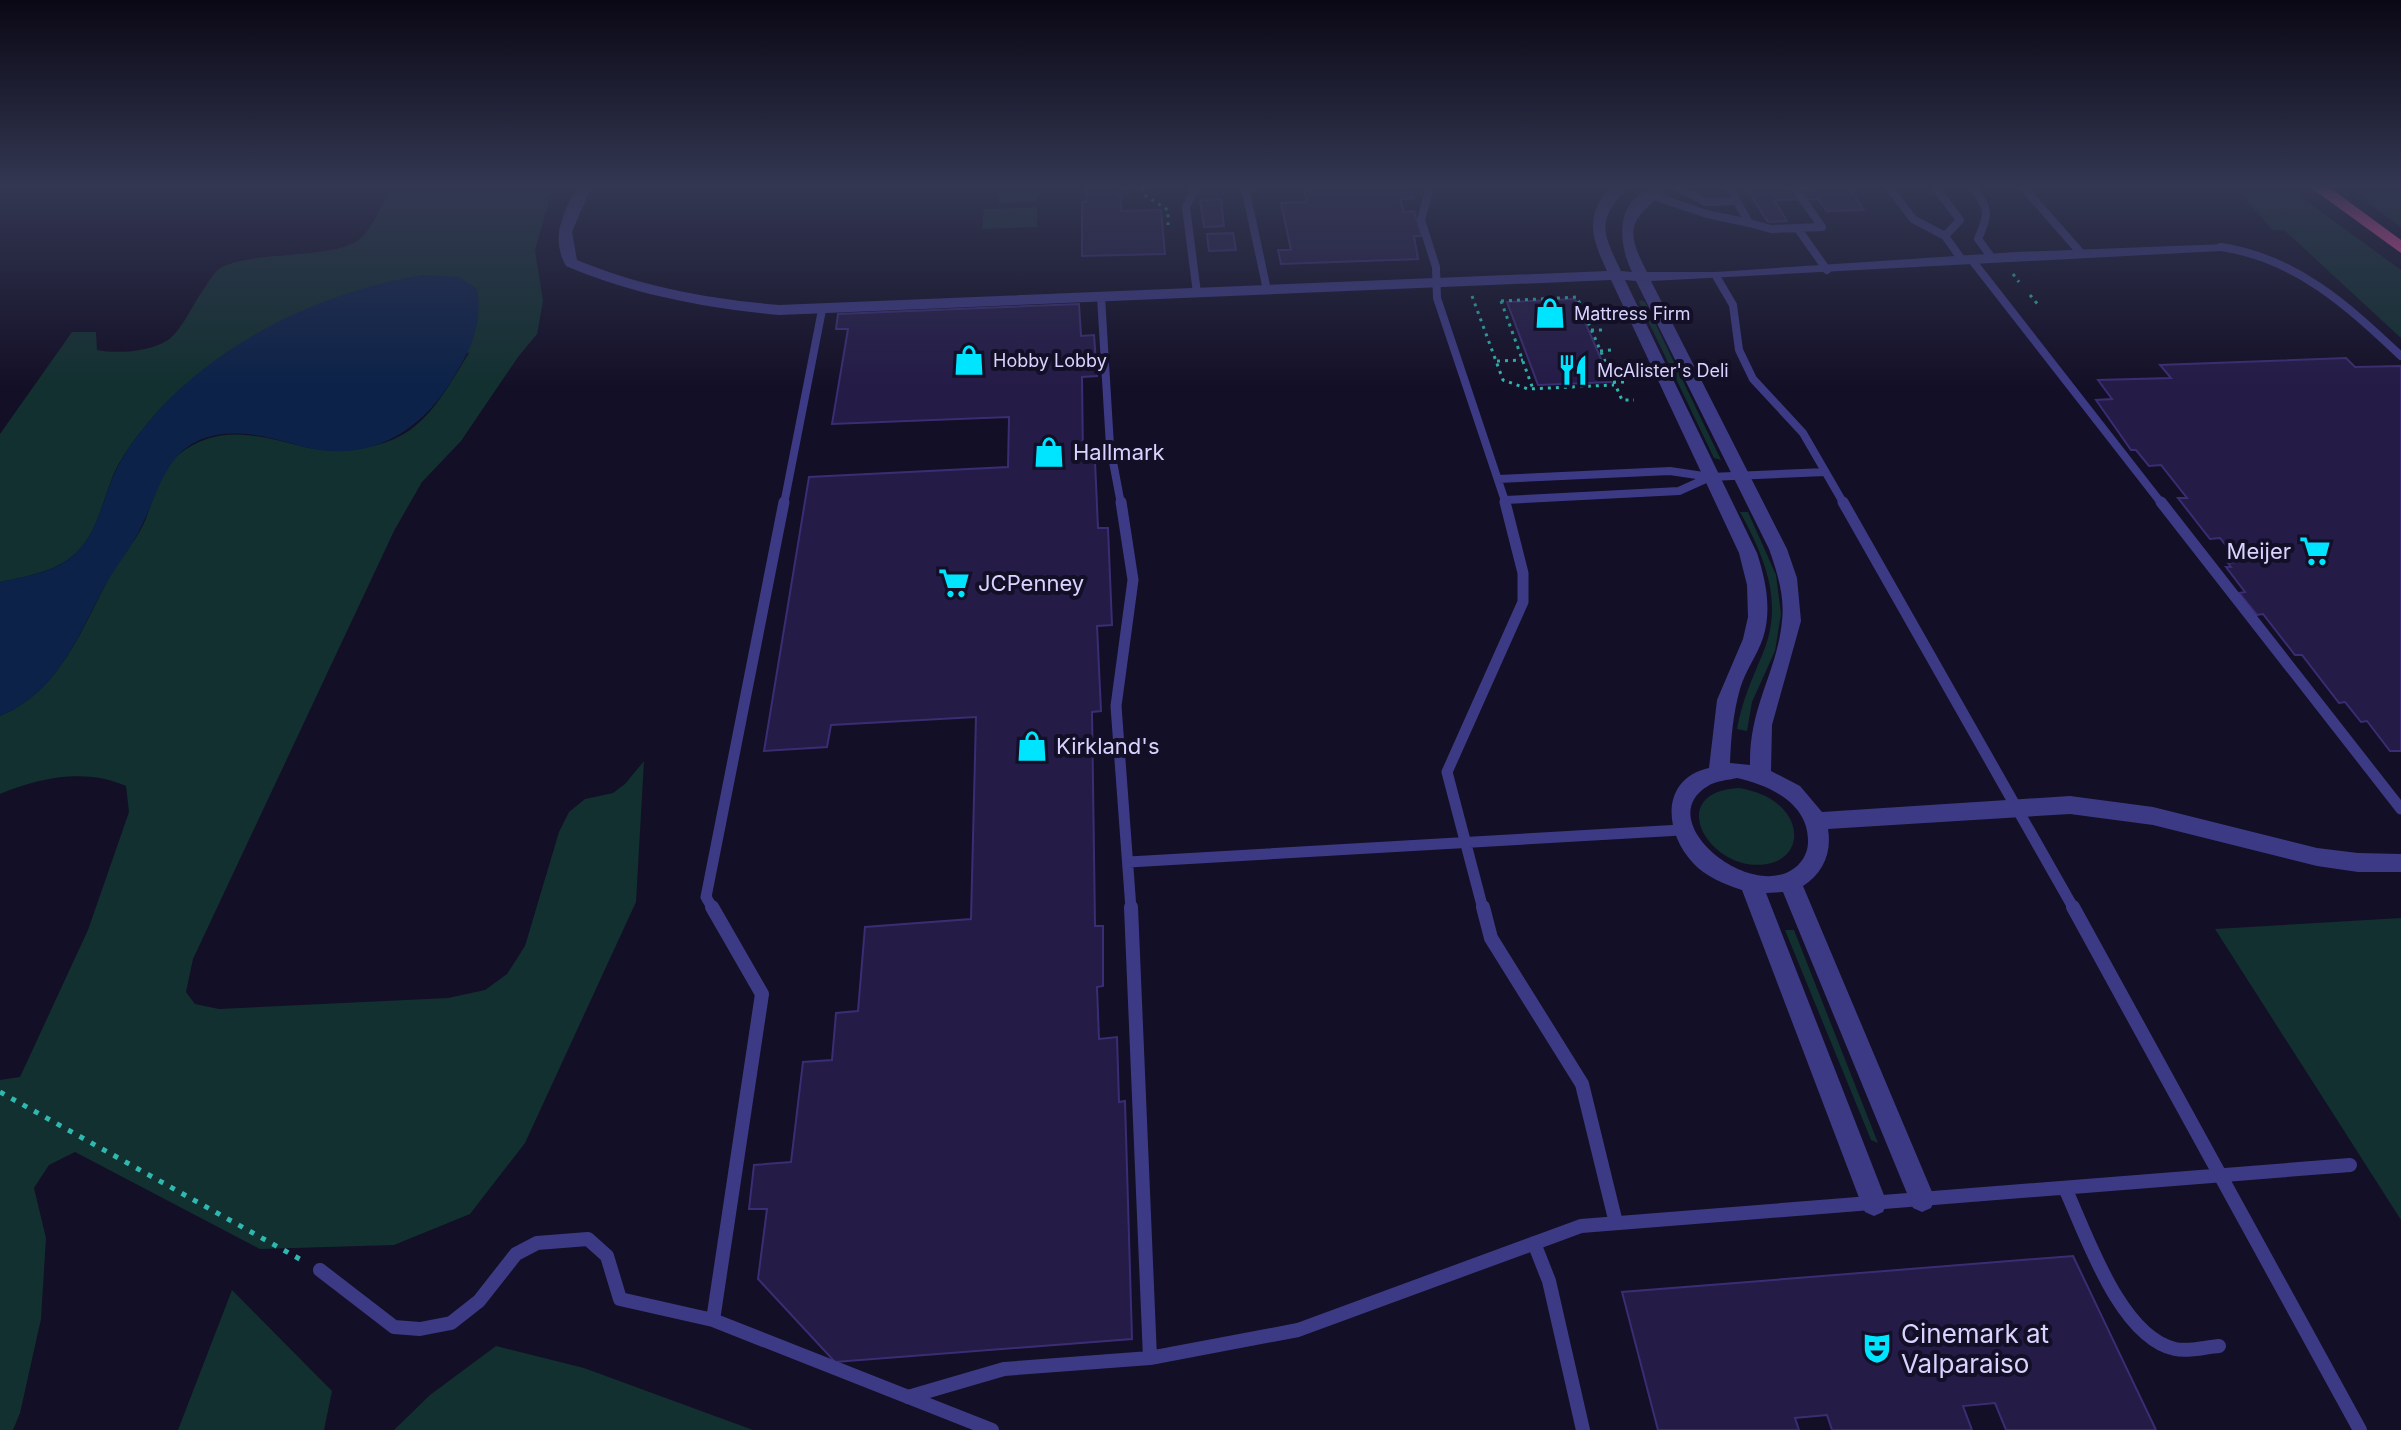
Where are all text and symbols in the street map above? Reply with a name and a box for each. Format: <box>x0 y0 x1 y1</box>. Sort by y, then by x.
shop icon: Mattress Firm <box>1533 296 1567 330</box>
place label: Mattress Firm <box>1574 303 1691 324</box>
shop icon: Hobby Lobby <box>952 343 986 377</box>
place label: Hobby Lobby <box>993 350 1107 371</box>
restaurant icon: McAlister's Deli <box>1556 353 1590 387</box>
place label: McAlister's Deli <box>1597 360 1729 381</box>
shop icon: Hallmark <box>1032 435 1066 469</box>
place label: Hallmark <box>1073 439 1165 465</box>
supermarket icon: Meijer <box>2298 534 2332 568</box>
place label: Meijer <box>2227 538 2291 564</box>
supermarket icon: JCPenney <box>937 566 971 600</box>
place label: JCPenney <box>978 570 1084 596</box>
shop icon: Kirkland's <box>1015 729 1049 763</box>
place label: Kirkland's <box>1056 733 1160 759</box>
place label: Cinemark at Valparaiso <box>1901 1318 2049 1379</box>
theatre icon: Cinemark at Valparaiso <box>1860 1331 1894 1365</box>

